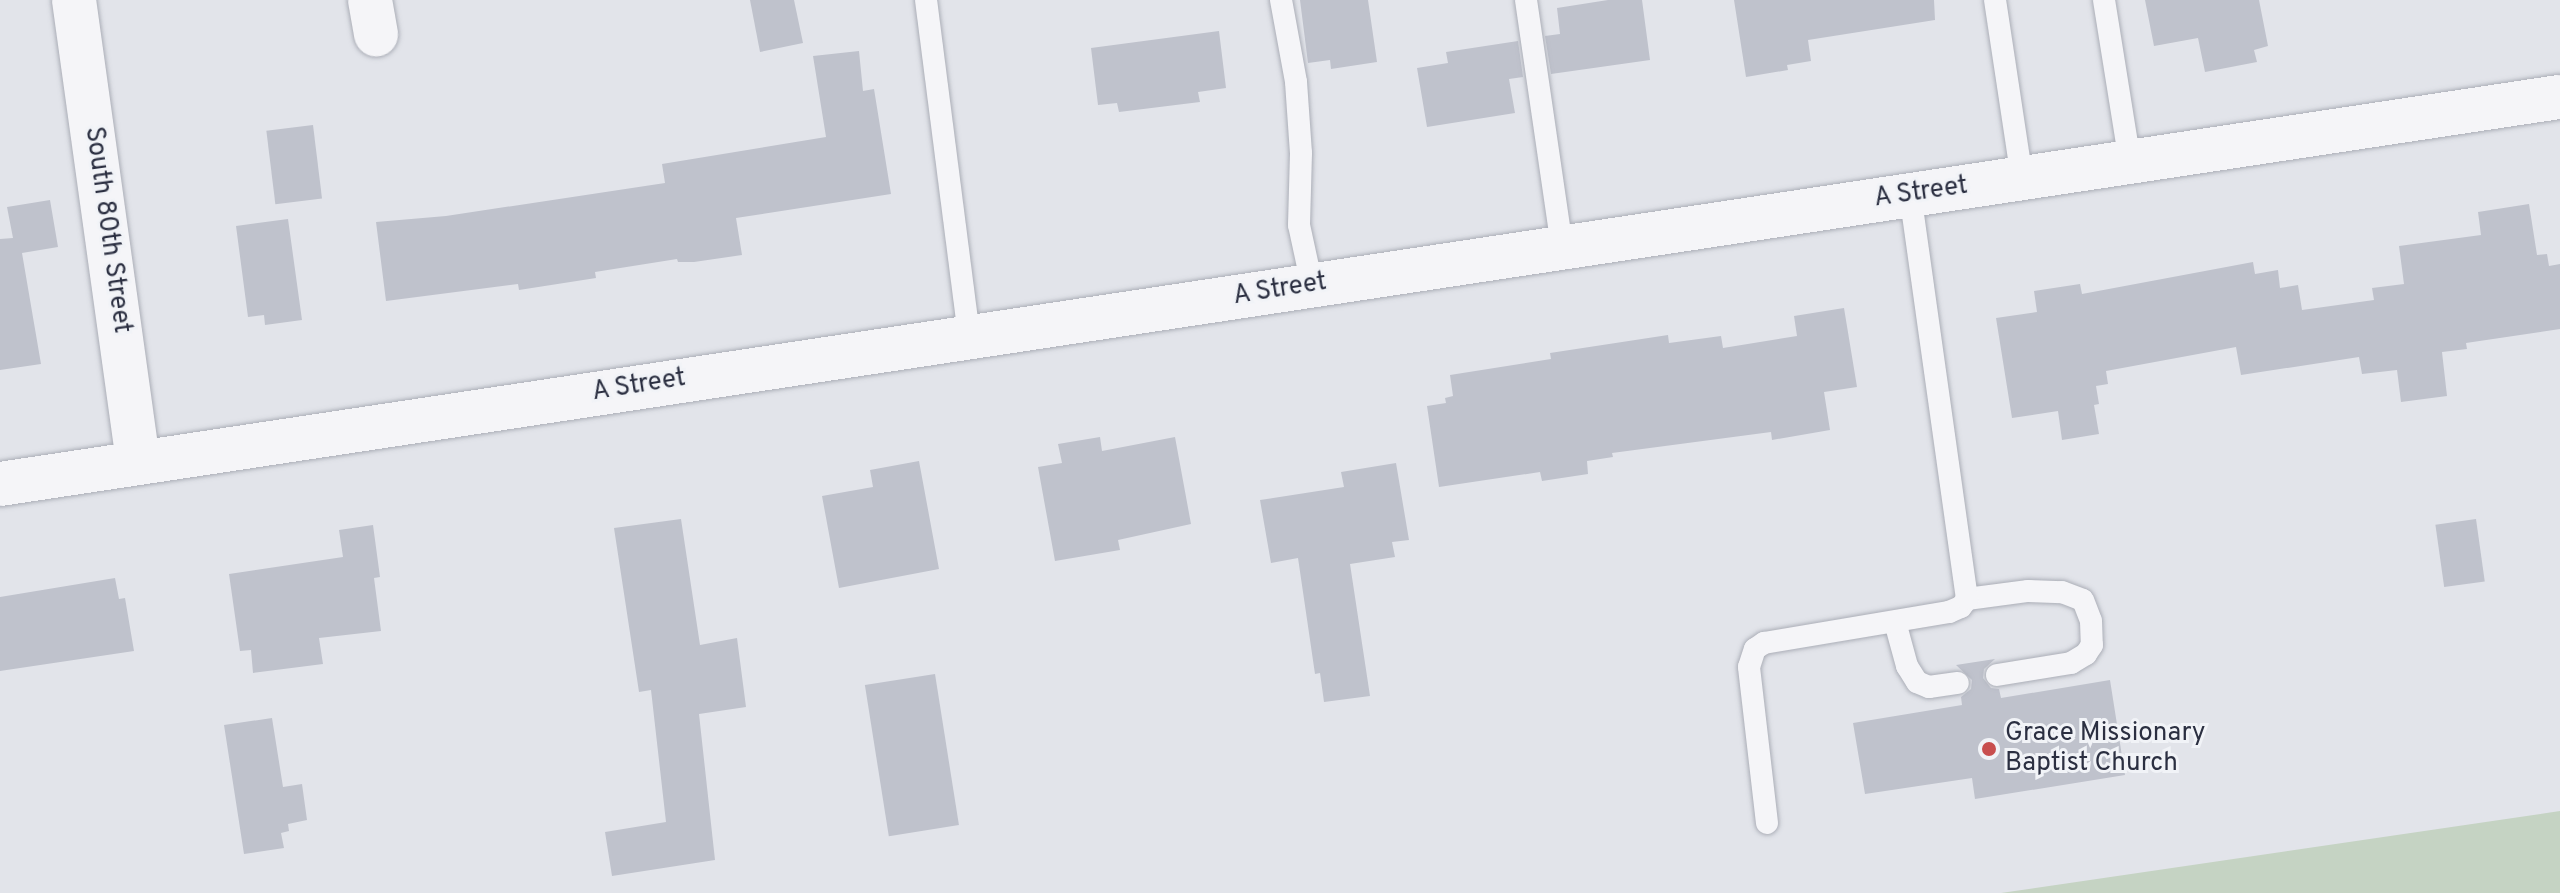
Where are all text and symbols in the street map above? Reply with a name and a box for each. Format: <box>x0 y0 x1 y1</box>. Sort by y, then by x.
street label: South 80th Street <box>77 125 137 335</box>
street label: A Street <box>1872 171 1970 215</box>
street label: A Street <box>1230 267 1330 313</box>
street label: A Street <box>589 363 689 409</box>
place label: Grace Missionary Baptist Church <box>2005 718 2206 780</box>
marker: Grace Missionary Baptist Church <box>1980 740 1998 758</box>

